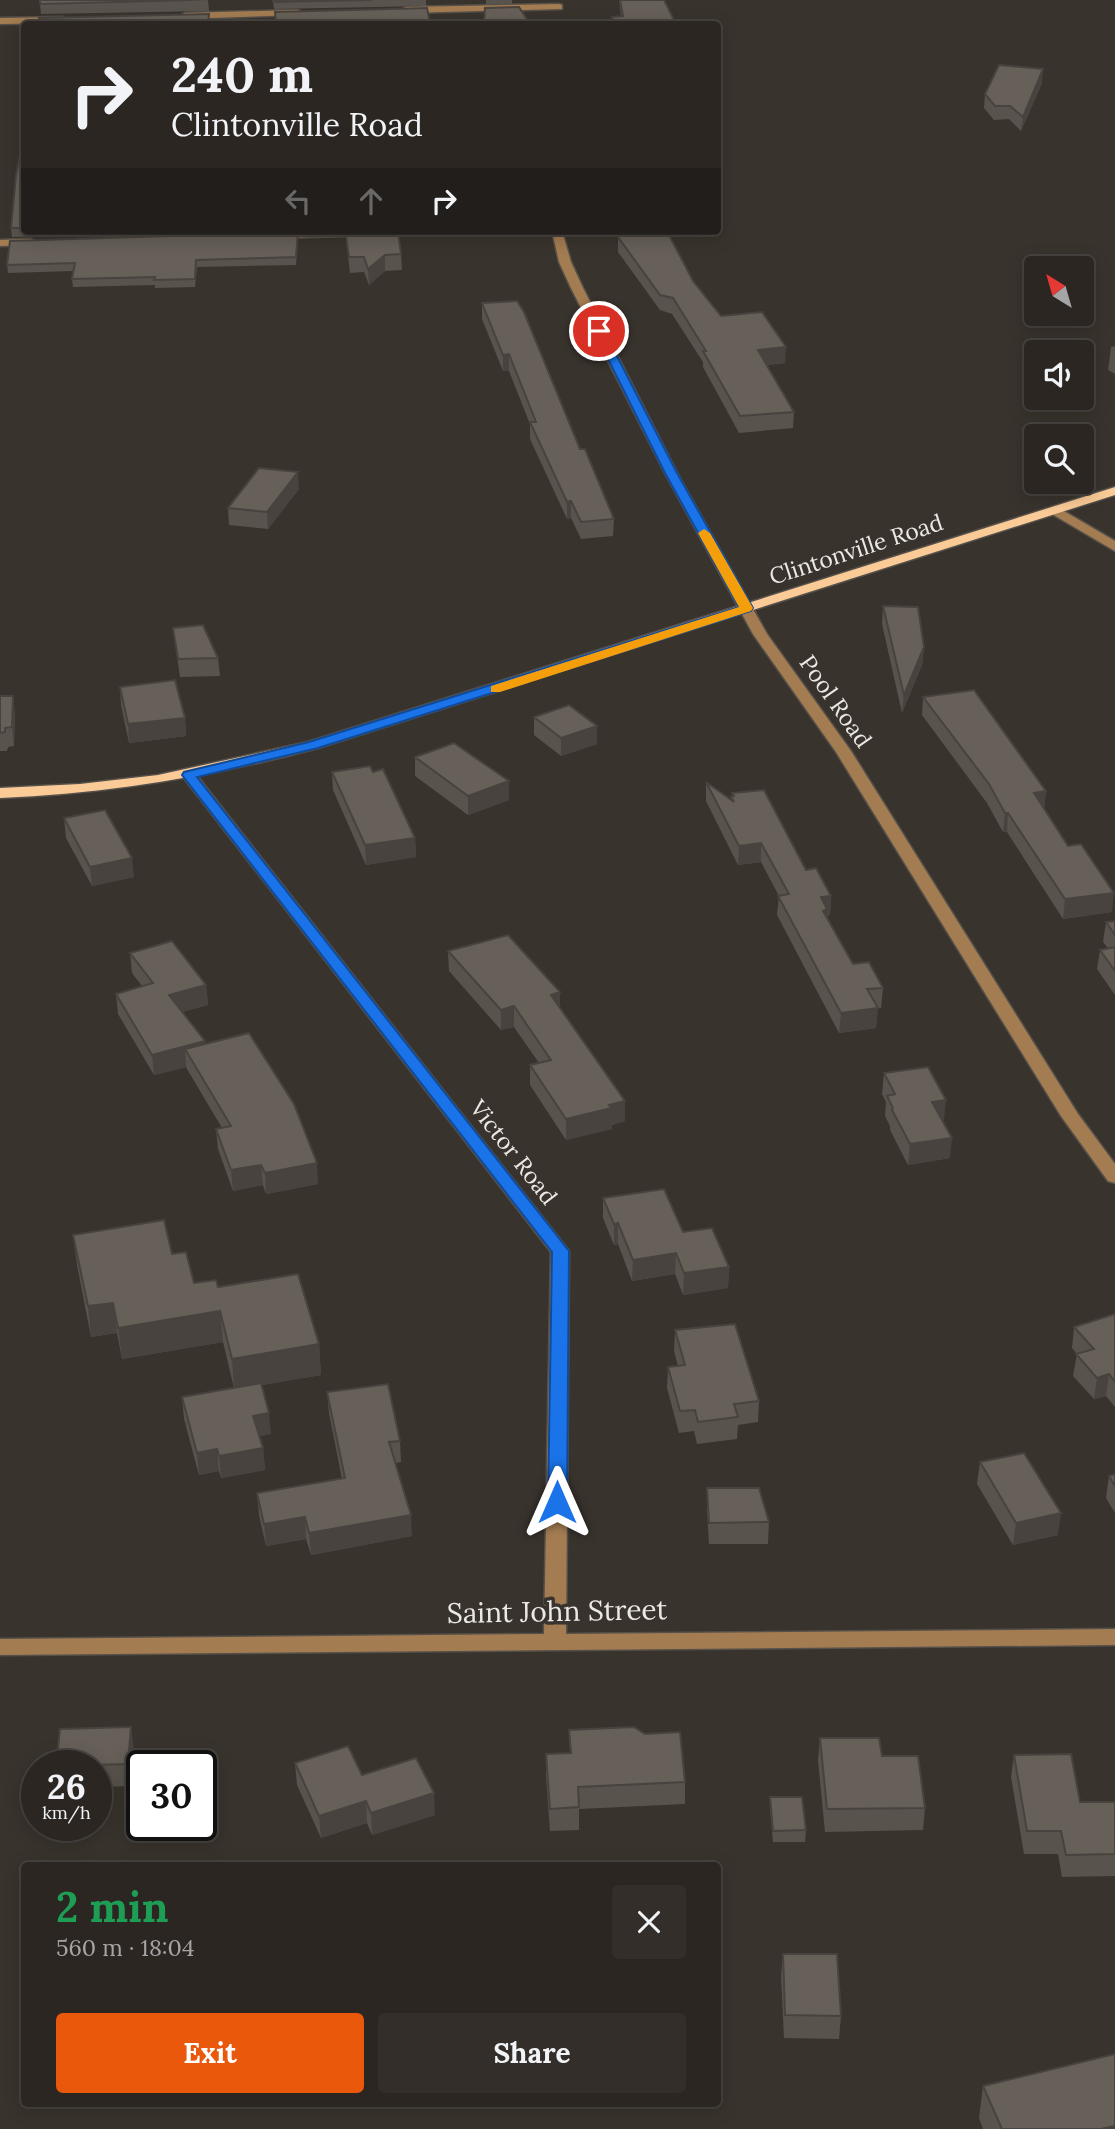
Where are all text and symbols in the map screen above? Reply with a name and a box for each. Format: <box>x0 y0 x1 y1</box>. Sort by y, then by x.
text: 240 m <box>171 43 313 105</box>
icon: right <box>56 49 147 140</box>
text: Clintonville Road <box>171 104 423 145</box>
icon: left <box>279 182 317 220</box>
icon: ahead <box>352 182 390 220</box>
icon: right <box>425 182 463 220</box>
north arrow <box>1024 256 1094 326</box>
map controls <box>1024 256 1094 494</box>
pin <box>569 301 629 361</box>
icon: arrive <box>580 312 618 350</box>
button: sound <box>1024 340 1094 410</box>
button: search <box>1024 424 1094 494</box>
street label: Clintonville Road <box>765 507 947 591</box>
street label: Pool Road <box>794 649 878 753</box>
street label: Victor Road <box>463 1093 564 1210</box>
position arrow <box>520 1465 594 1539</box>
street label: Saint John Street <box>447 1591 668 1631</box>
speed limit sign: 30 <box>126 1750 217 1841</box>
text: 26 <box>47 1764 86 1809</box>
text: km/h <box>42 1801 91 1824</box>
text: 2 min <box>56 1880 169 1934</box>
button: close <box>612 1885 686 1959</box>
text: 560 m · 18:04 <box>56 1933 194 1962</box>
button: Exit <box>56 2013 364 2093</box>
button: Share <box>378 2013 686 2093</box>

